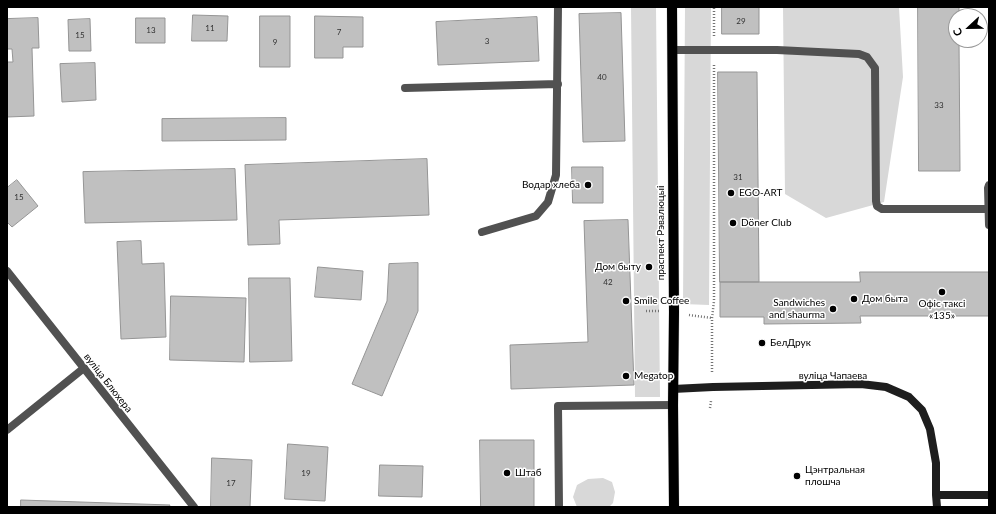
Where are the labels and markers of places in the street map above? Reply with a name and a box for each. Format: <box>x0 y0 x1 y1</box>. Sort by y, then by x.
place label: Водар хлеба <box>522 179 580 191</box>
marker: Водар хлеба <box>583 180 593 190</box>
place label: EGO-ART <box>739 187 782 199</box>
marker: EGO-ART <box>726 188 736 198</box>
place label: Döner Club <box>741 217 791 229</box>
marker: Döner Club <box>728 218 738 228</box>
place label: Дом быту <box>595 261 641 273</box>
marker: Дом быту <box>644 262 654 272</box>
marker: Офіс таксі «135» <box>937 287 947 297</box>
place label: Дом быта <box>862 293 908 305</box>
marker: Дом быта <box>849 294 859 304</box>
place label: Smile Coffee <box>634 295 689 307</box>
marker: Smile Coffee <box>621 296 631 306</box>
place label: Sandwiches and shaurma <box>769 297 825 320</box>
place label: Офіс таксі «135» <box>919 298 965 322</box>
marker: Sandwiches and shaurma <box>828 304 838 314</box>
place label: БелДрук <box>770 337 811 349</box>
marker: БелДрук <box>757 338 767 348</box>
place label: Megatop <box>634 370 673 382</box>
marker: Megatop <box>621 371 631 381</box>
place label: Цэнтральная плошча <box>805 464 865 488</box>
place label: Штаб <box>515 467 541 479</box>
marker: Штаб <box>502 468 512 478</box>
marker: Цэнтральная плошча <box>792 471 802 481</box>

